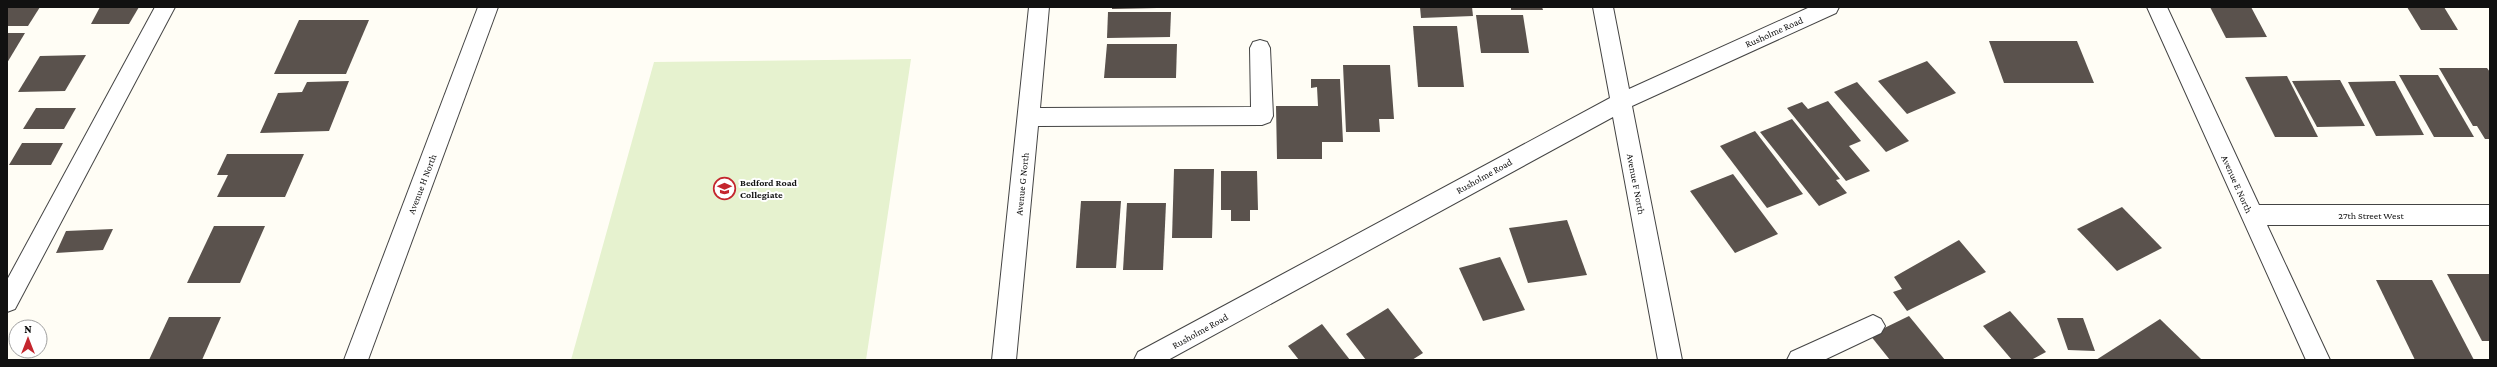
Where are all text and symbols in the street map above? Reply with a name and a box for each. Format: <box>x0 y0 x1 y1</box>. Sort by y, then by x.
street label: Rusholme Road <box>1743 14 1805 50</box>
street label: Avenue G North <box>1013 151 1031 216</box>
street label: Avenue H North <box>405 152 439 216</box>
street label: Avenue F North <box>1625 153 1647 216</box>
street label: Avenue E North <box>2219 153 2255 215</box>
street label: Rusholme Road <box>1454 156 1515 196</box>
school or university icon: Bedford Road Collegiate <box>711 175 737 201</box>
place label: Bedford Road Collegiate <box>740 177 798 200</box>
street label: 27th Street West <box>2338 210 2404 221</box>
street label: Rusholme Road <box>1170 311 1231 351</box>
north arrow <box>8 319 48 359</box>
text: N <box>24 323 32 335</box>

